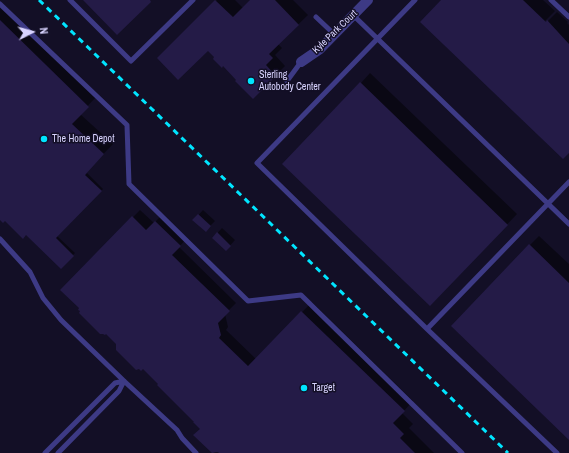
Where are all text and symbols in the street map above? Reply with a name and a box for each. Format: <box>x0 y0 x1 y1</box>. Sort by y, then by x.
street label: Kyle Park Court <box>310 8 360 56</box>
north arrow <box>12 12 52 52</box>
text: N <box>37 27 51 35</box>
place label: Sterling Autobody Center <box>259 69 321 92</box>
marker: Sterling Autobody Center <box>246 76 256 86</box>
place label: The Home Depot <box>52 133 114 145</box>
marker: The Home Depot <box>39 134 49 144</box>
place label: Target <box>312 382 335 394</box>
marker: Target <box>299 383 309 393</box>

